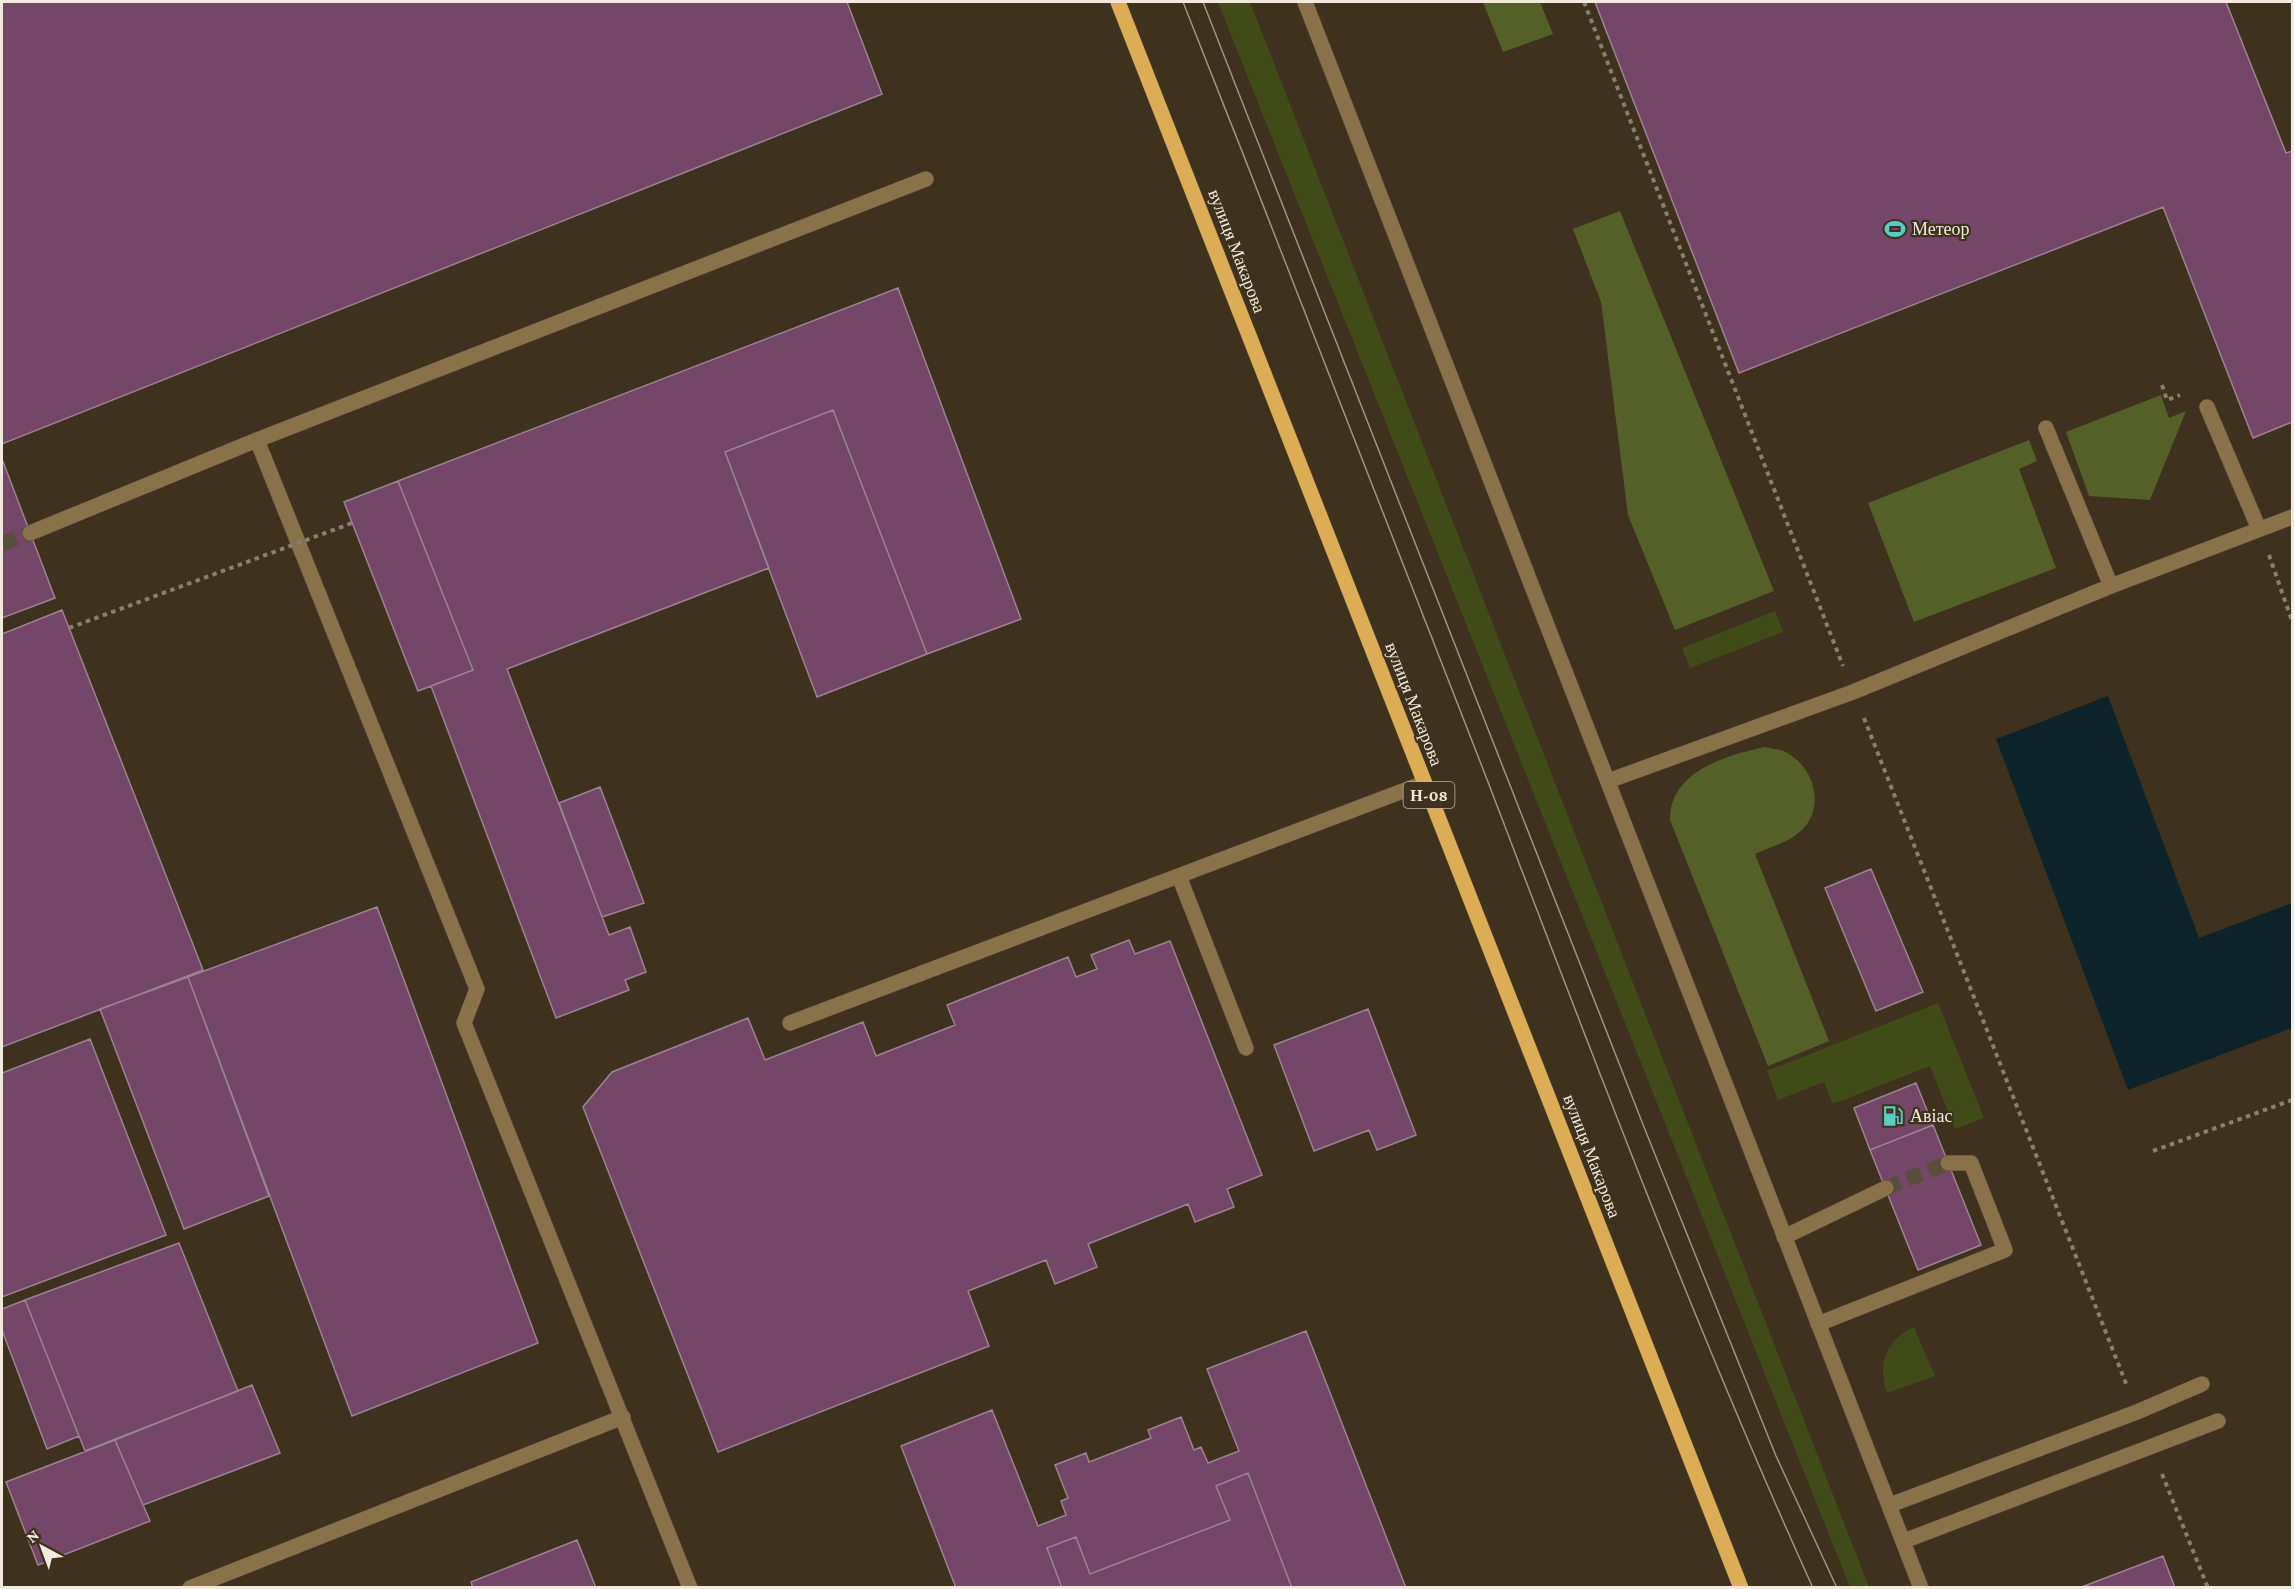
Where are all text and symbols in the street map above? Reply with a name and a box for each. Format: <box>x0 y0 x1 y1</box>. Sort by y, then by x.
street label: вулиця Макарова <box>1204 186 1270 316</box>
sports icon: Метеор <box>1883 217 1907 241</box>
place label: Метеор <box>1912 219 1970 239</box>
street label: вулиця Макарова <box>1381 639 1447 769</box>
road number: Н-08 <box>1404 782 1454 808</box>
street label: вулиця Макарова <box>1559 1091 1625 1221</box>
fuel station icon: Авіас <box>1881 1104 1905 1128</box>
place label: Авіас <box>1910 1106 1952 1126</box>
north arrow <box>12 1517 72 1577</box>
text: N <box>23 1526 42 1546</box>

